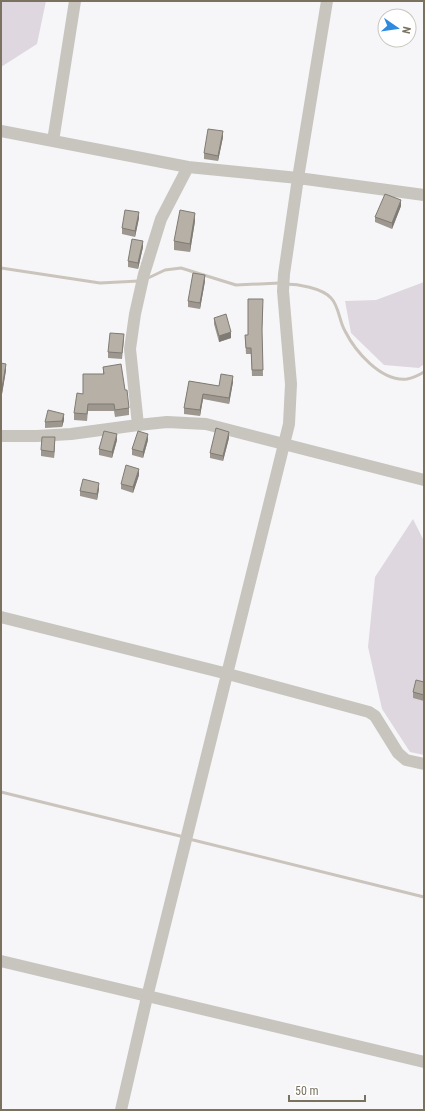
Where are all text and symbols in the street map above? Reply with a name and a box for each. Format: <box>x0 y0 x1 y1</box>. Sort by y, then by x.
north arrow <box>377 8 417 48</box>
text: N <box>399 25 413 35</box>
scale bar <box>289 1077 365 1103</box>
text: 50 m <box>295 1084 319 1098</box>

